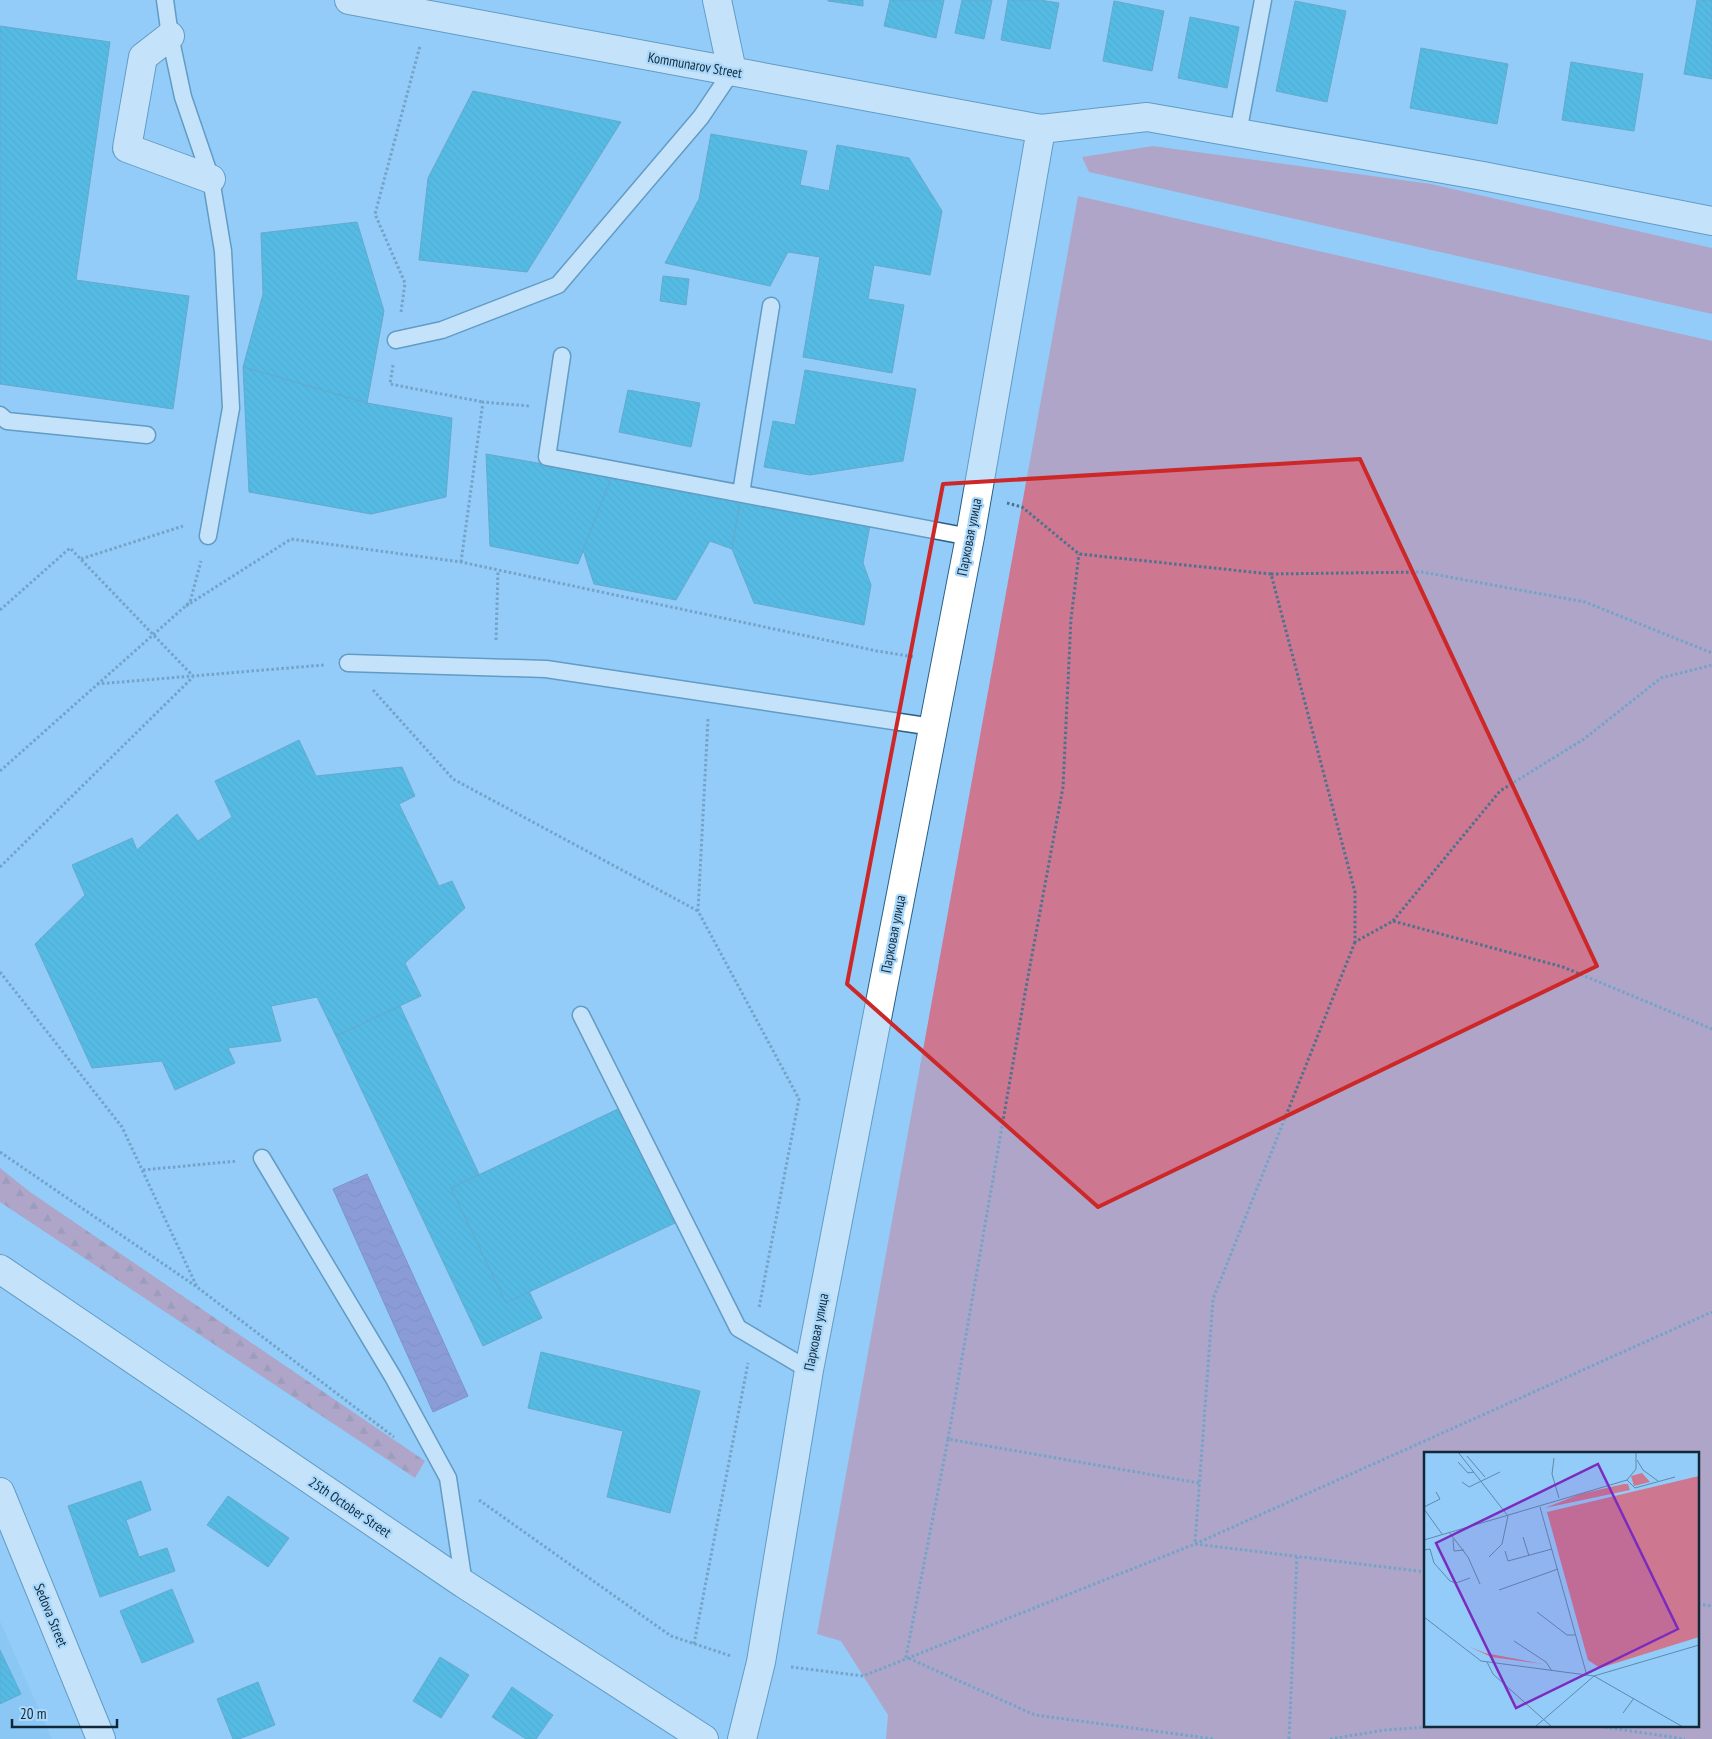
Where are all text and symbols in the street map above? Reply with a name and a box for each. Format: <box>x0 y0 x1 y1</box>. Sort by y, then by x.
street label: Kommunarov Street <box>647 48 744 82</box>
street label: Парковая улица <box>953 497 985 577</box>
street label: Парковая улица <box>877 894 909 974</box>
street label: Парковая улица <box>800 1292 832 1372</box>
inset map <box>1424 1452 1700 1726</box>
street label: 25th October Street <box>305 1473 395 1541</box>
street label: Sedova Street <box>30 1581 72 1649</box>
scale bar <box>12 1696 118 1728</box>
text: 20 m <box>20 1704 46 1723</box>

